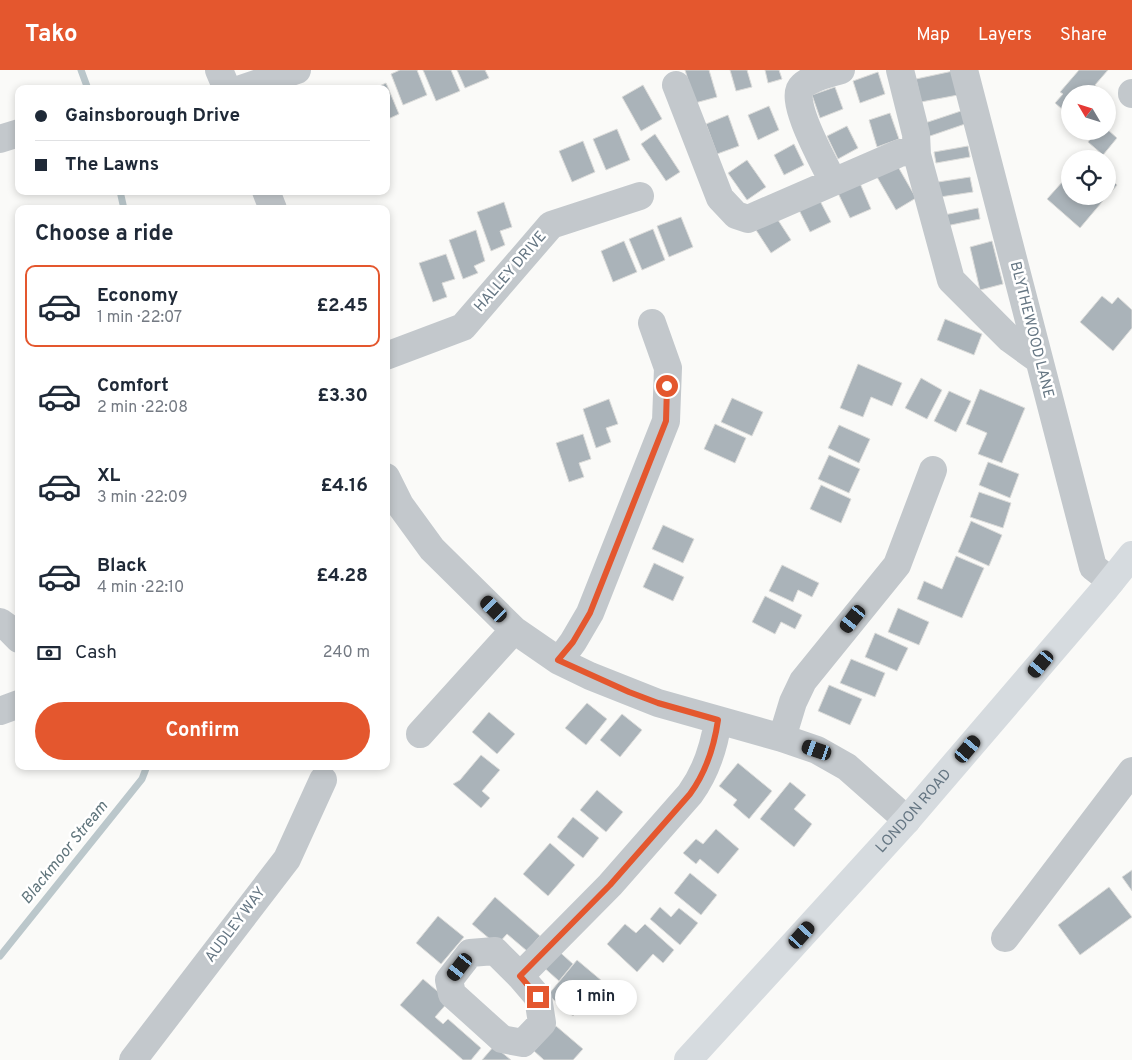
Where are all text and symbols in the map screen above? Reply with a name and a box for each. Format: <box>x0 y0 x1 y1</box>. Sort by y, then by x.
text: Tako <box>25 20 78 50</box>
text: Map <box>916 24 950 47</box>
text: Layers <box>978 24 1032 47</box>
text: Share <box>1060 24 1107 47</box>
north arrow <box>1061 85 1116 140</box>
map controls <box>1061 85 1116 205</box>
text: Gainsborough Drive <box>65 104 240 128</box>
button: locate <box>1061 150 1116 205</box>
text: The Lawns <box>65 153 159 177</box>
text: Choose a ride <box>35 221 173 248</box>
street label: HALLEY DRIVE <box>471 228 551 316</box>
street label: BLYTHEWOOD LANE <box>1005 260 1057 400</box>
icon: car <box>37 284 82 329</box>
text: Economy <box>97 284 178 308</box>
text: £2.45 <box>316 294 368 318</box>
text: 1 min · 22:07 <box>97 308 182 328</box>
icon: car <box>37 374 82 419</box>
text: Comfort <box>97 374 169 398</box>
route start <box>656 375 678 397</box>
text: £3.30 <box>317 384 368 408</box>
text: 2 min · 22:08 <box>97 398 188 418</box>
icon: car <box>37 464 82 509</box>
text: XL <box>97 464 120 488</box>
text: £4.16 <box>320 474 368 498</box>
text: 3 min · 22:09 <box>97 488 188 508</box>
icon: car <box>37 554 82 599</box>
text: Black <box>97 554 147 578</box>
text: £4.28 <box>316 564 368 588</box>
text: 4 min · 22:10 <box>97 578 184 598</box>
car <box>478 593 509 625</box>
car <box>837 603 868 635</box>
icon: cash <box>35 639 63 667</box>
text: Cash <box>75 641 117 665</box>
text: 240 m <box>323 643 370 663</box>
car <box>1025 648 1056 680</box>
button: Confirm <box>35 702 370 760</box>
car <box>952 733 983 765</box>
car <box>800 738 833 762</box>
street label: LONDON ROAD <box>872 765 956 857</box>
water label: Blackmoor Stream <box>17 797 113 909</box>
street label: AUDLEY WAY <box>201 883 271 967</box>
car <box>786 919 817 951</box>
car <box>444 951 475 983</box>
callout: 1 min <box>556 980 638 1014</box>
route end <box>527 986 549 1008</box>
text: 1 min <box>577 987 615 1007</box>

